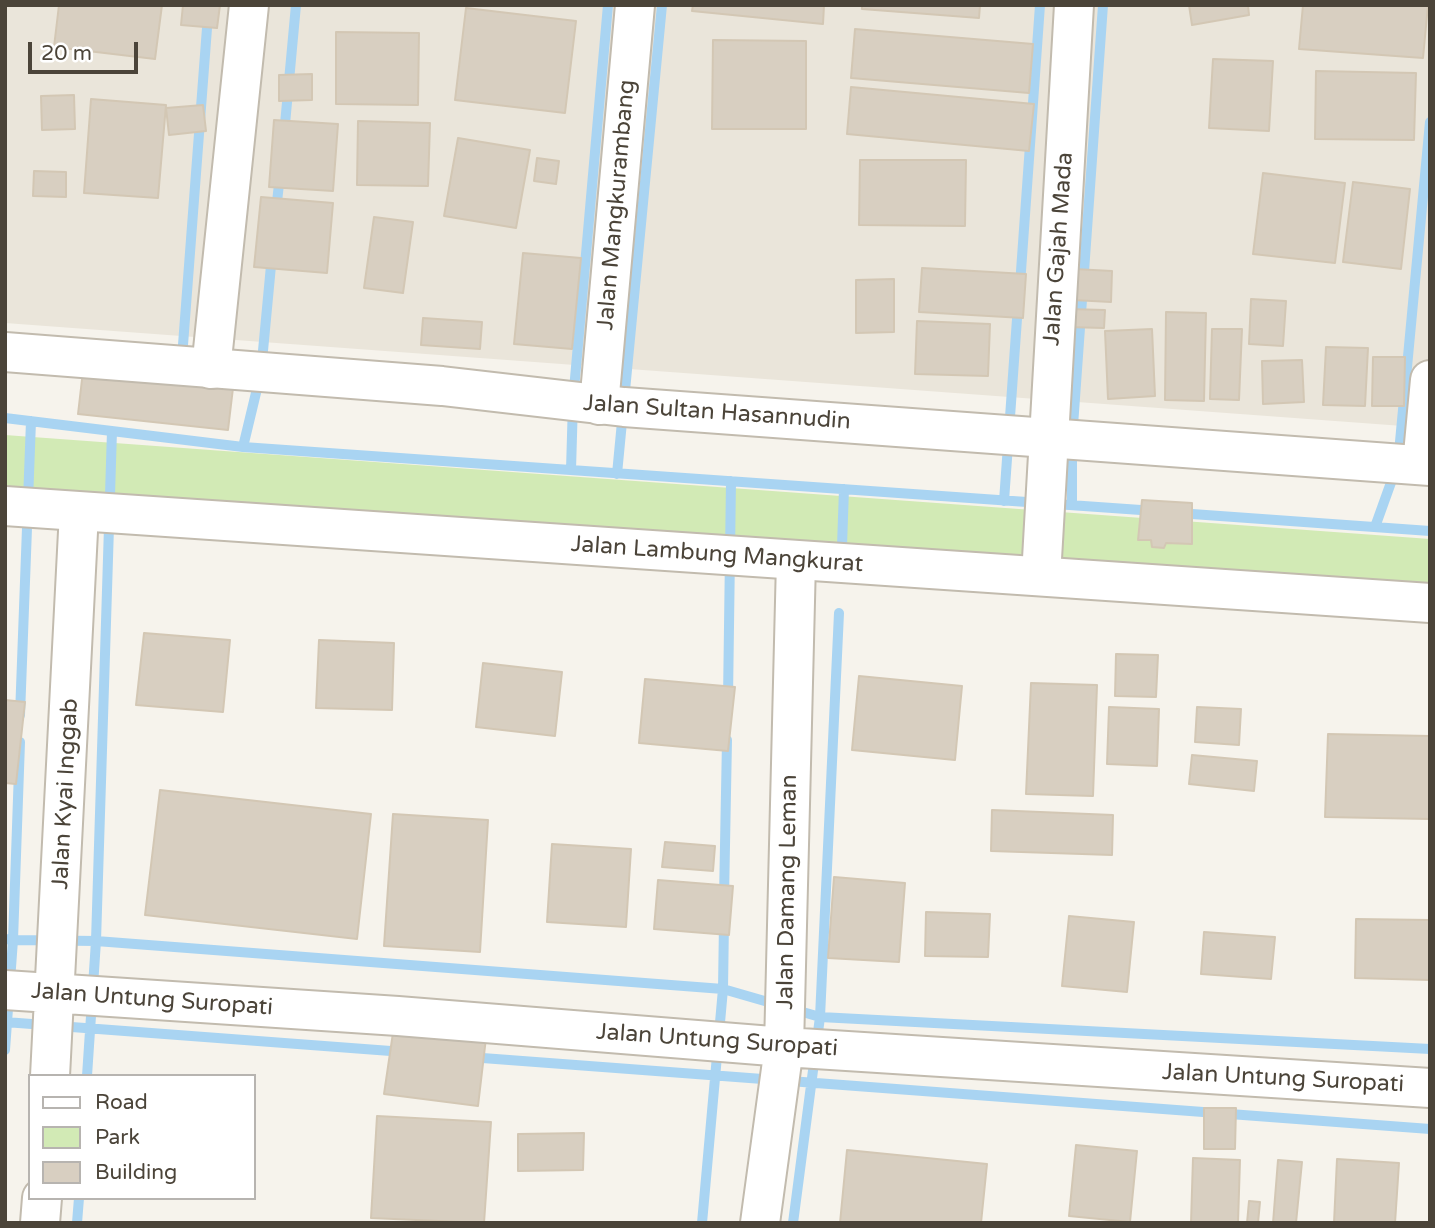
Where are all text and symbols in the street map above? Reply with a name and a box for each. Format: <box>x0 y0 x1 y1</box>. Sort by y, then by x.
scale bar <box>32 28 142 72</box>
text: 20 m <box>41 41 92 66</box>
street label: Jalan Mangkurambang <box>592 79 642 331</box>
street label: Jalan Gajah Mada <box>1038 151 1080 347</box>
street label: Jalan Sultan Hasannudin <box>582 390 852 436</box>
street label: Jalan Lambung Mangkurat <box>570 531 864 579</box>
street label: Jalan Kyai Inggab <box>47 698 85 890</box>
street label: Jalan Damang Leman <box>772 774 804 1010</box>
street label: Jalan Untung Suropati <box>30 978 274 1022</box>
street label: Jalan Untung Suropati <box>595 1019 839 1063</box>
street label: Jalan Untung Suropati <box>1161 1059 1405 1099</box>
legend <box>28 1074 256 1200</box>
text: Road <box>95 1090 148 1115</box>
text: Park <box>95 1125 140 1150</box>
text: Building <box>95 1160 177 1185</box>

